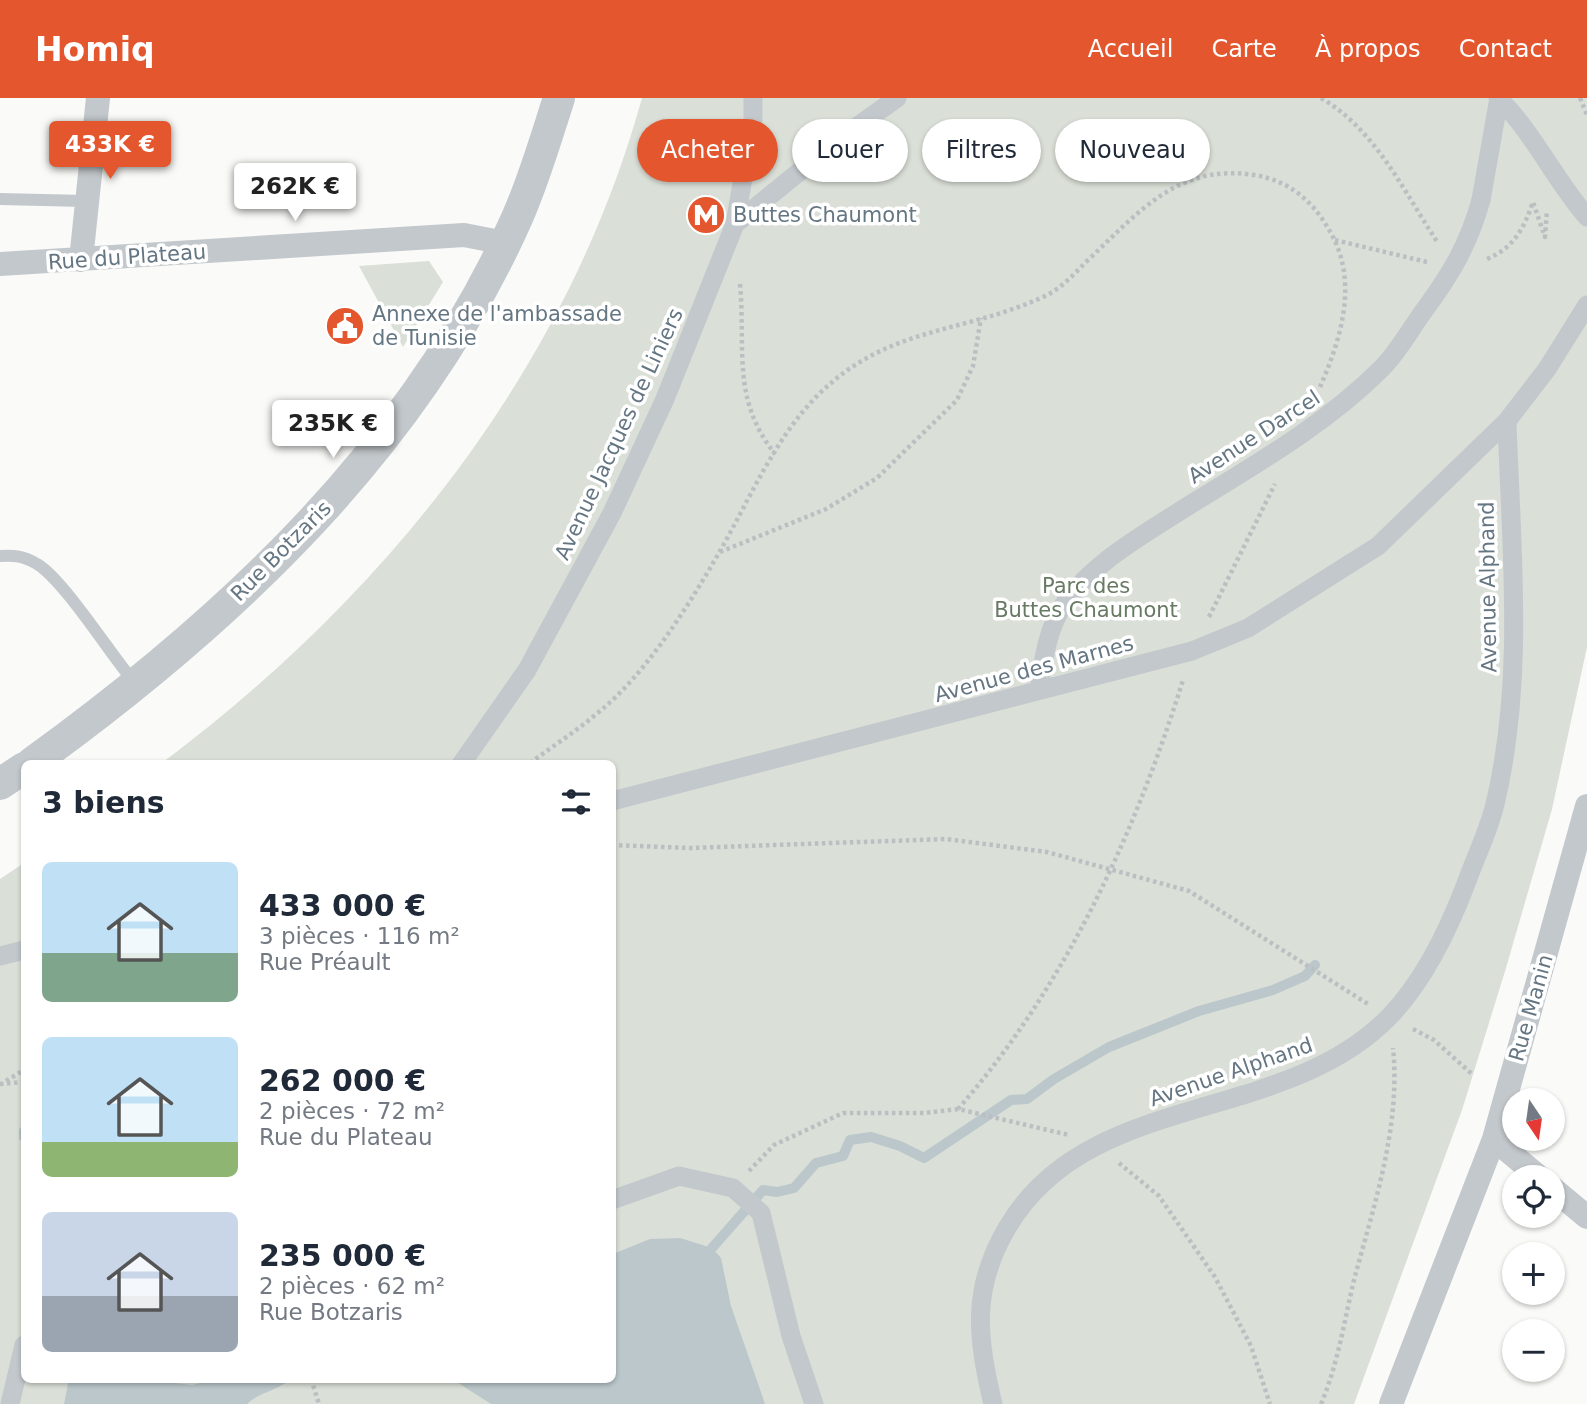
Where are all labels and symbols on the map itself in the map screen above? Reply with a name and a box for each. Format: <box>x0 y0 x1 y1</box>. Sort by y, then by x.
pin: 433K € <box>53 122 167 181</box>
pin: 262K € <box>238 164 352 223</box>
metro station icon: Buttes Chaumont <box>685 194 727 236</box>
place label: Buttes Chaumont <box>733 203 917 227</box>
street label: Rue du Plateau <box>47 239 207 275</box>
place label: Annexe de l'ambassade de Tunisie <box>372 302 622 350</box>
street label: Avenue Jacques de Liniers <box>550 304 688 564</box>
public building icon: Annexe de l'ambassade de Tunisie <box>324 305 366 347</box>
street label: Avenue Darcel <box>1184 385 1324 489</box>
pin: 235K € <box>276 400 390 460</box>
street label: Rue Botzaris <box>226 496 336 606</box>
street label: Avenue Alphand <box>1475 501 1501 673</box>
park label: Parc des Buttes Chaumont <box>994 574 1178 622</box>
street label: Avenue des Marnes <box>932 631 1136 707</box>
street label: Rue Manin <box>1504 952 1558 1064</box>
street label: Avenue Alphand <box>1146 1033 1316 1111</box>
north arrow <box>1502 1088 1564 1152</box>

